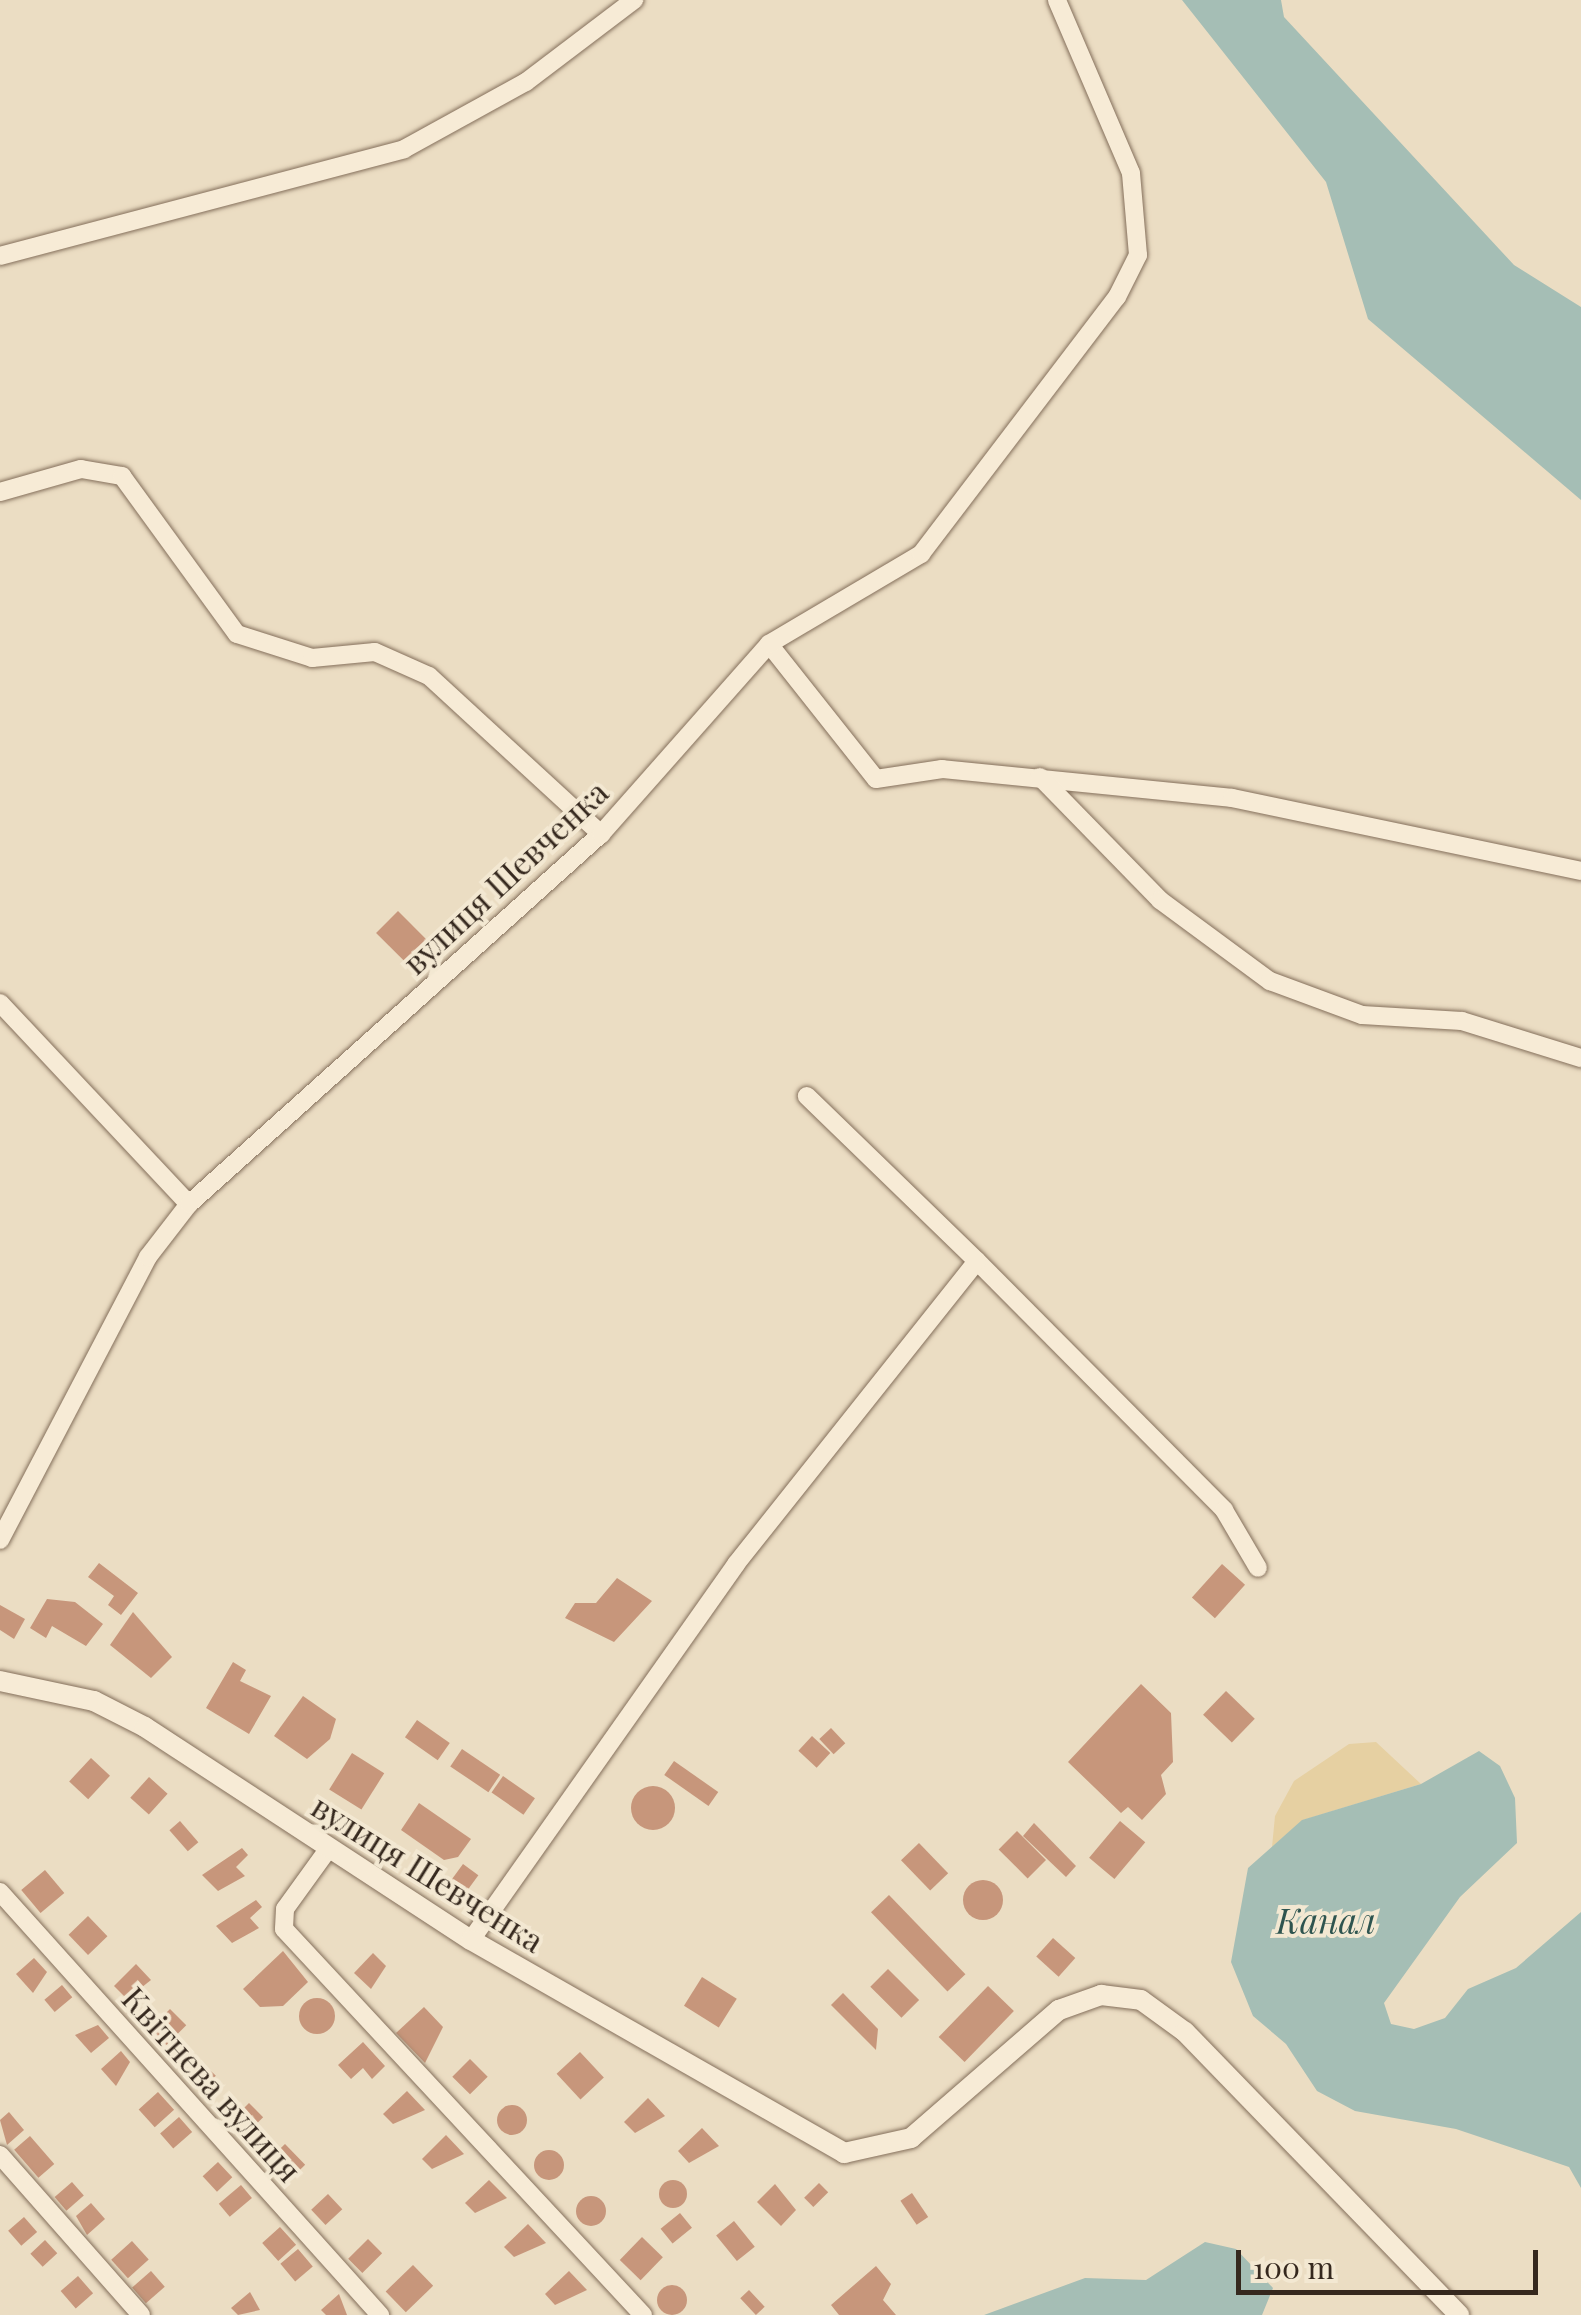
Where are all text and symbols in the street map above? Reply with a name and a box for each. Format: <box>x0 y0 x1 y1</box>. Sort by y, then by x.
street label: вулиця Шевченка <box>395 772 615 982</box>
street label: вулиця Шевченка <box>305 1786 551 1960</box>
water label: Канал <box>1276 1899 1376 1941</box>
street label: Квітнева вулиця <box>115 1979 309 2189</box>
scale bar <box>1241 2230 1544 2292</box>
text: 100 m <box>1253 2247 1334 2287</box>

